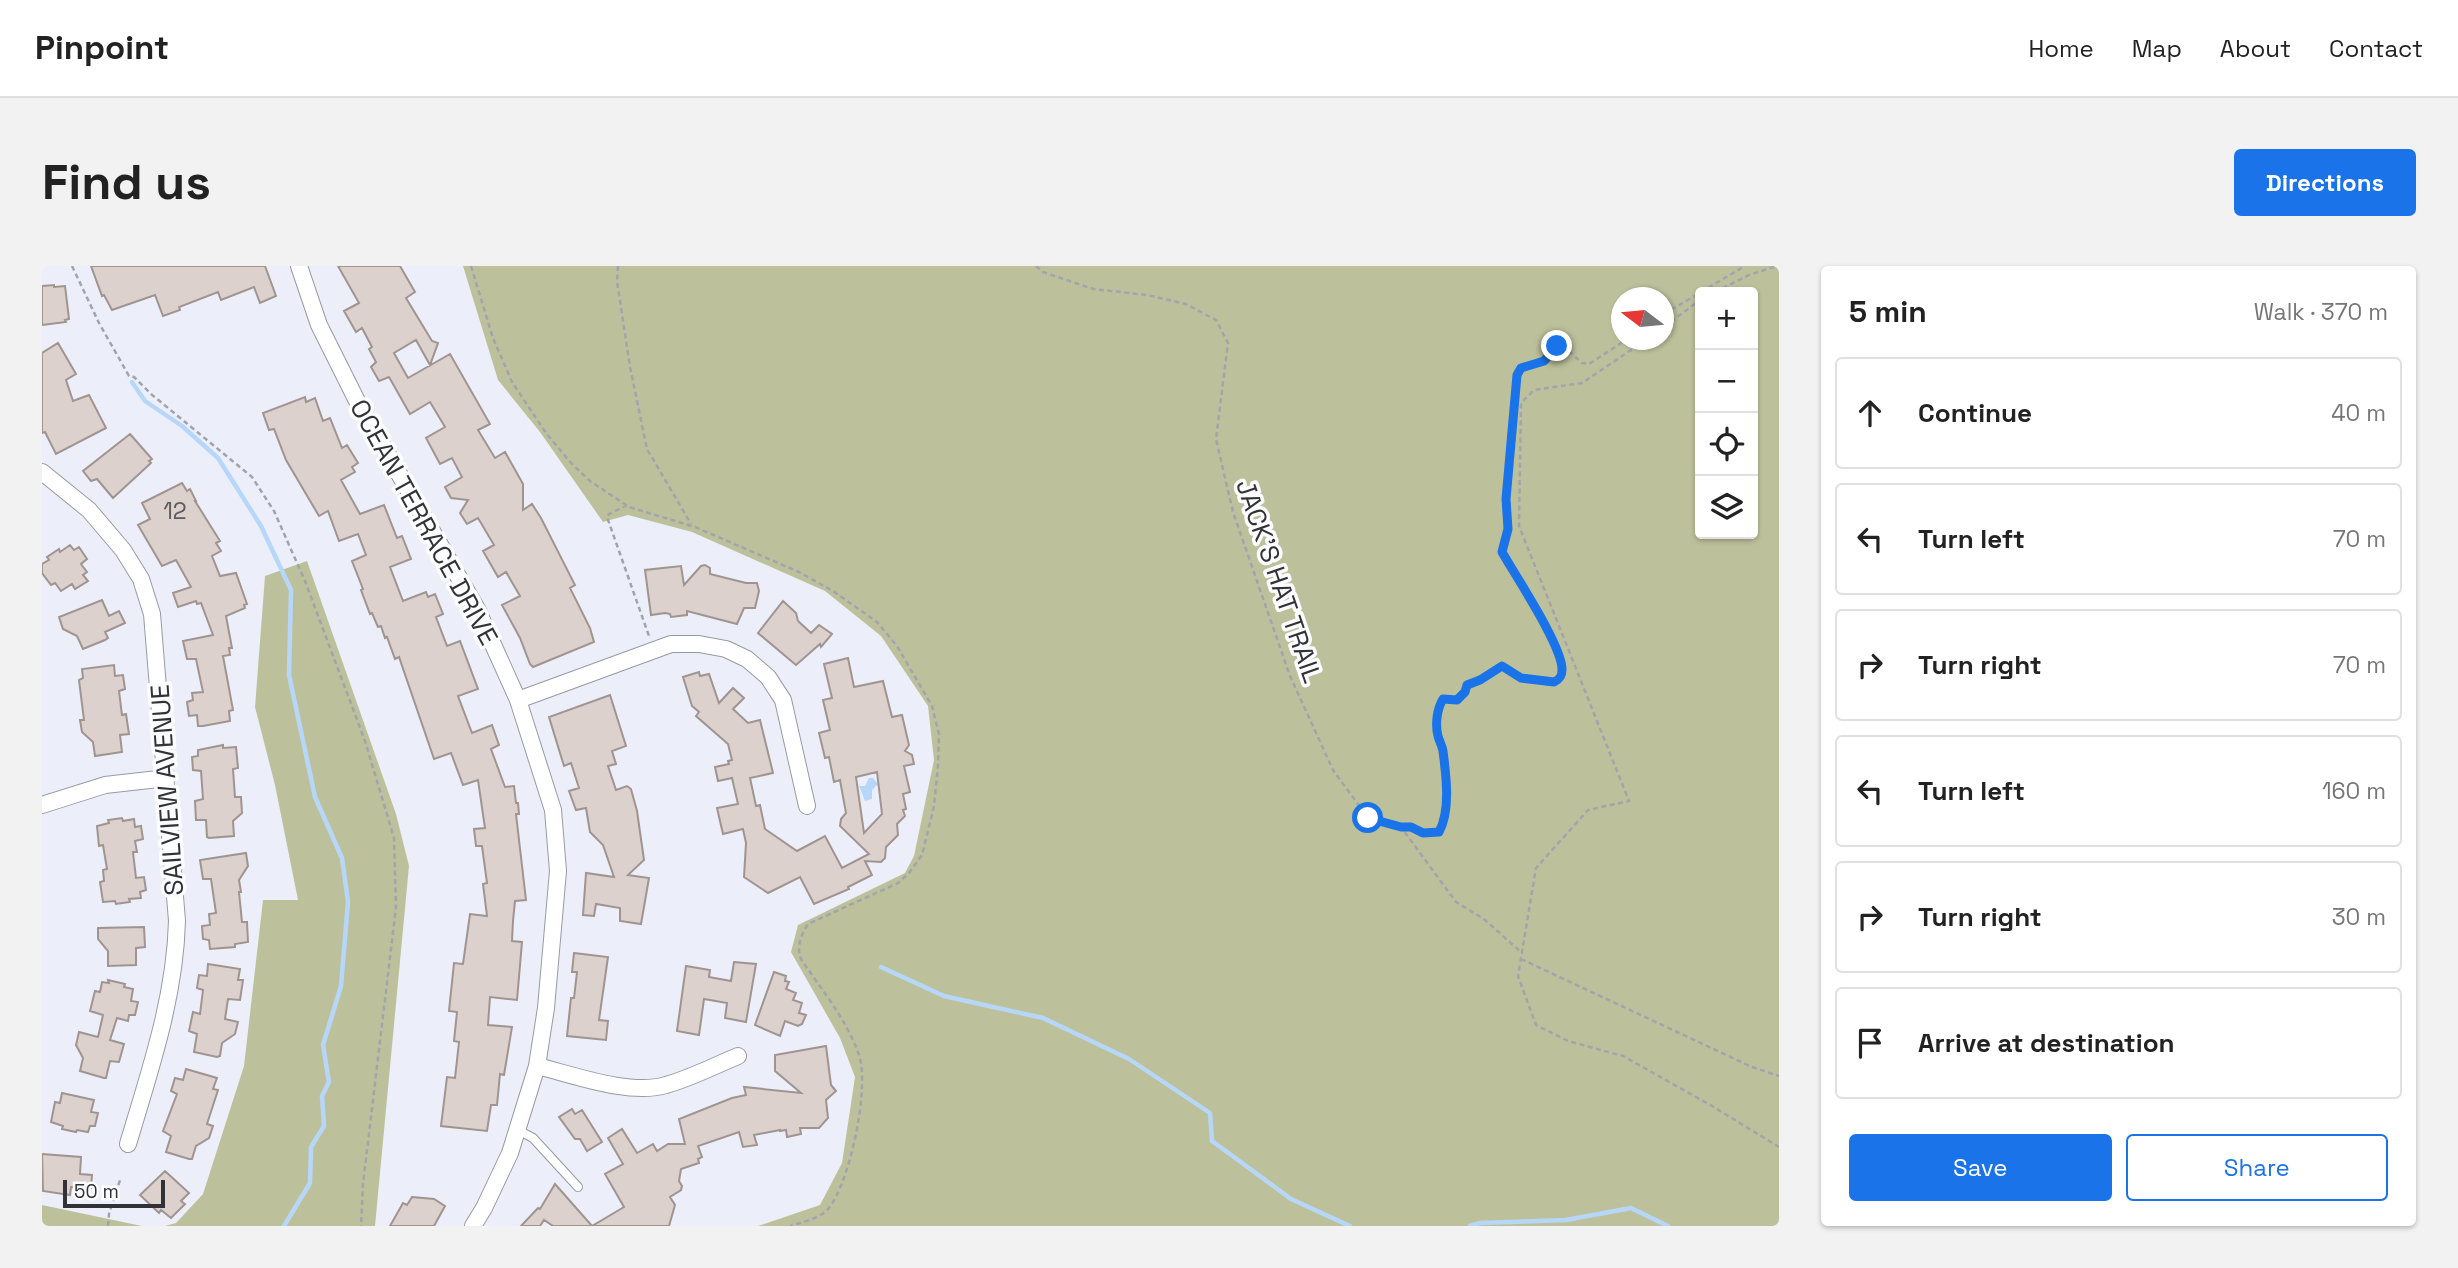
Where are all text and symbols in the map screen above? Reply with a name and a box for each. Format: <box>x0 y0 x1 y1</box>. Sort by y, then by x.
text: Pinpoint <box>35 27 169 69</box>
text: Home <box>2028 33 2094 64</box>
text: Map <box>2132 33 2182 64</box>
text: About <box>2220 33 2291 64</box>
text: Contact <box>2329 33 2423 64</box>
button: Directions <box>2234 149 2416 216</box>
text: Find us <box>42 151 211 213</box>
north arrow <box>1611 287 1674 350</box>
map controls <box>1695 287 1758 539</box>
button: + <box>1695 287 1758 350</box>
text: 5 min <box>1849 292 1927 331</box>
text: Walk · 370 m <box>2254 297 2388 327</box>
route end <box>1541 330 1572 361</box>
button: − <box>1695 350 1758 413</box>
street label: OCEAN TERRACE DRIVE <box>342 393 506 651</box>
icon: ahead <box>1851 394 1889 432</box>
text: Continue <box>1918 396 2032 430</box>
text: 40 m <box>2331 398 2386 428</box>
button: locate <box>1695 413 1758 476</box>
street label: JACK'S HAT TRAIL <box>1228 475 1330 687</box>
button: layers <box>1695 476 1758 539</box>
house number: 12 <box>163 496 187 526</box>
icon: left <box>1851 520 1889 558</box>
text: Turn left <box>1918 522 2025 556</box>
text: 70 m <box>2333 524 2386 554</box>
icon: right <box>1851 646 1889 684</box>
text: Turn right <box>1918 648 2042 682</box>
text: 70 m <box>2333 650 2386 680</box>
street label: SAILVIEW AVENUE <box>143 683 191 897</box>
icon: left <box>1851 772 1889 810</box>
text: Turn left <box>1918 774 2025 808</box>
text: 160 m <box>2322 776 2386 806</box>
route start <box>1352 802 1383 833</box>
icon: right <box>1851 898 1889 936</box>
text: Turn right <box>1918 900 2042 934</box>
text: 30 m <box>2332 902 2386 932</box>
icon: arrive <box>1851 1024 1889 1062</box>
text: Arrive at destination <box>1918 1026 2175 1060</box>
button: Save <box>1849 1134 2112 1201</box>
button: Share <box>2126 1134 2388 1201</box>
scale bar <box>63 1177 164 1209</box>
text: 50 m <box>74 1179 119 1204</box>

